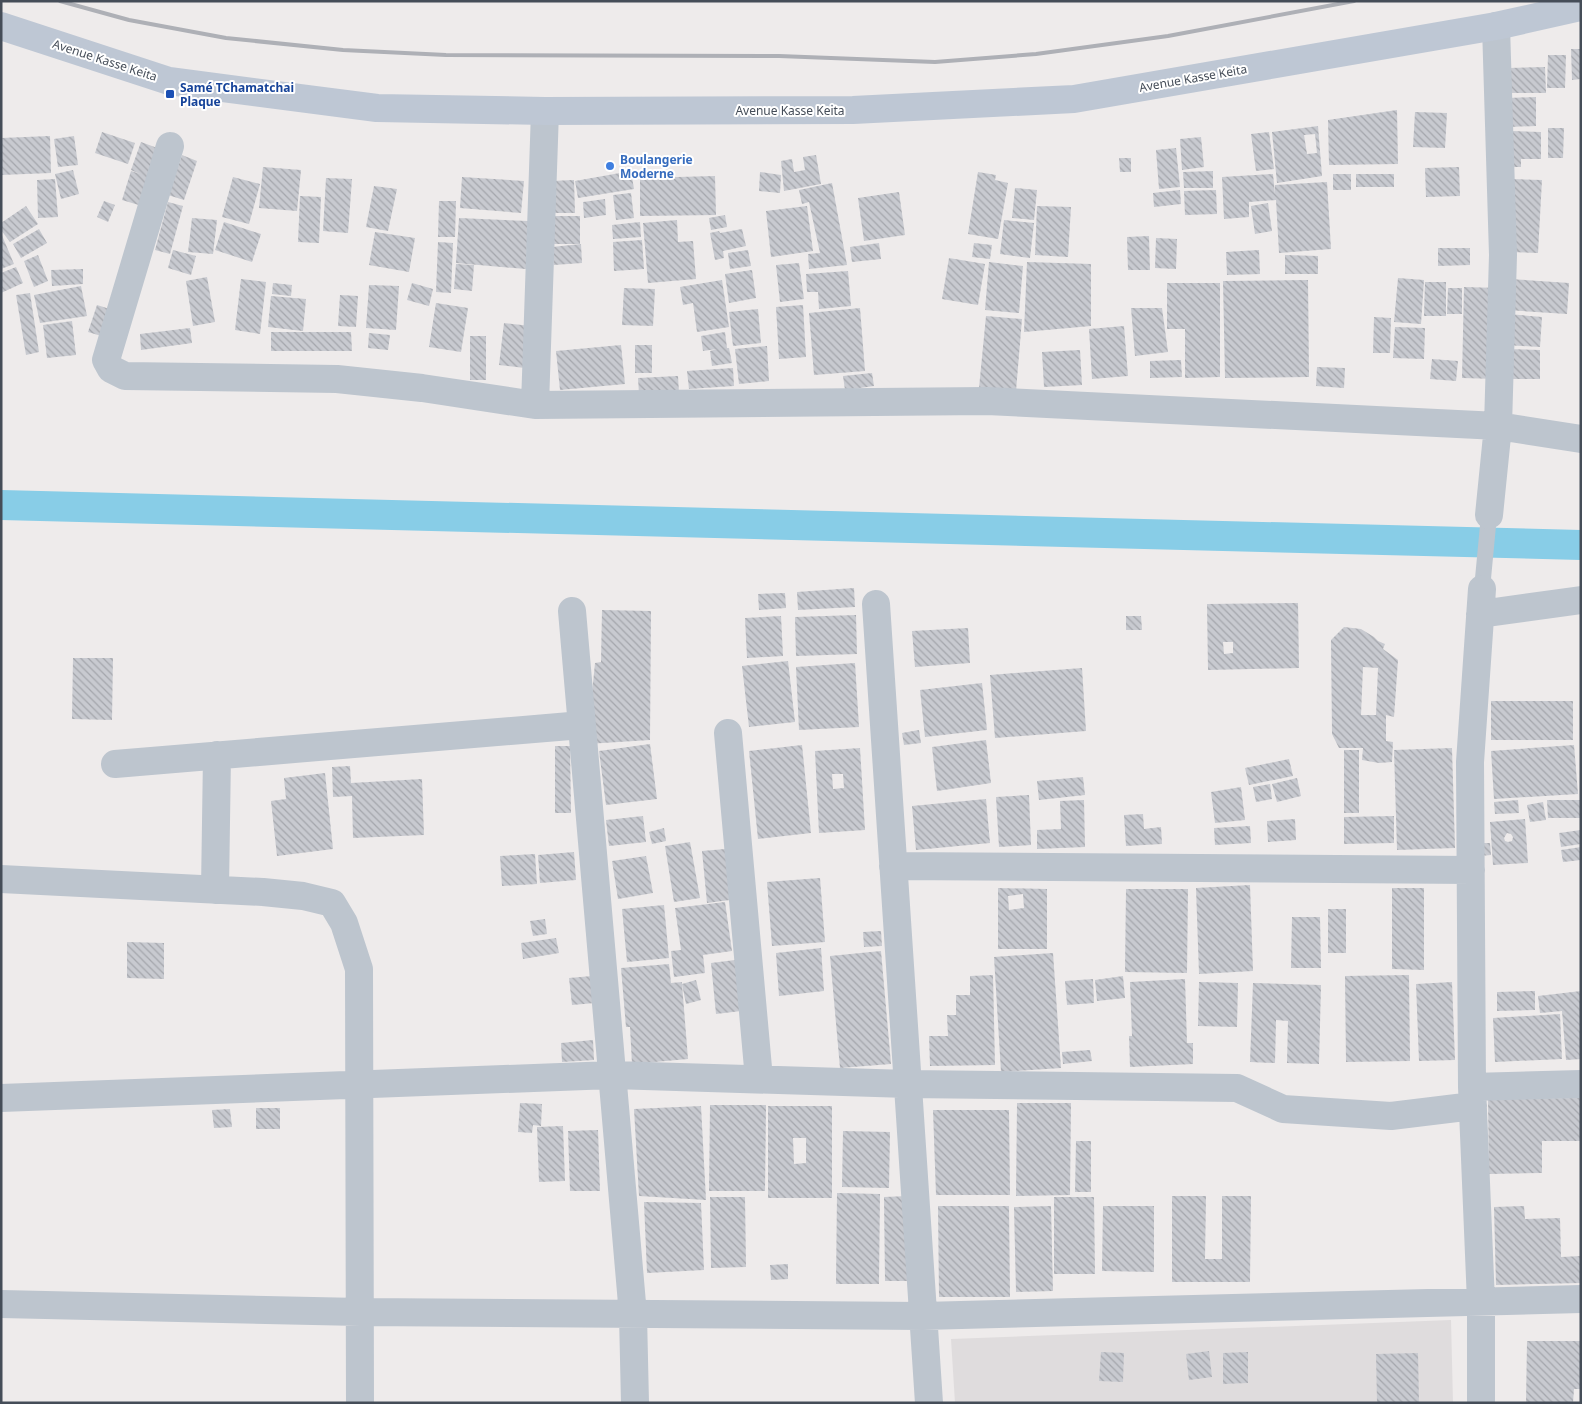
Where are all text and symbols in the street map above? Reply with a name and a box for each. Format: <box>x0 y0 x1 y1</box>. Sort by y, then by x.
street label: Avenue Kasse Keita <box>50 35 160 85</box>
street label: Avenue Kasse Keita <box>1138 60 1248 96</box>
place label: Samé TChamatchai Plaque <box>180 79 294 110</box>
marker: Samé TChamatchai Plaque <box>164 88 176 100</box>
street label: Avenue Kasse Keita <box>735 102 845 119</box>
place label: Boulangerie Moderne <box>620 151 693 182</box>
marker: Boulangerie Moderne <box>604 160 616 172</box>

